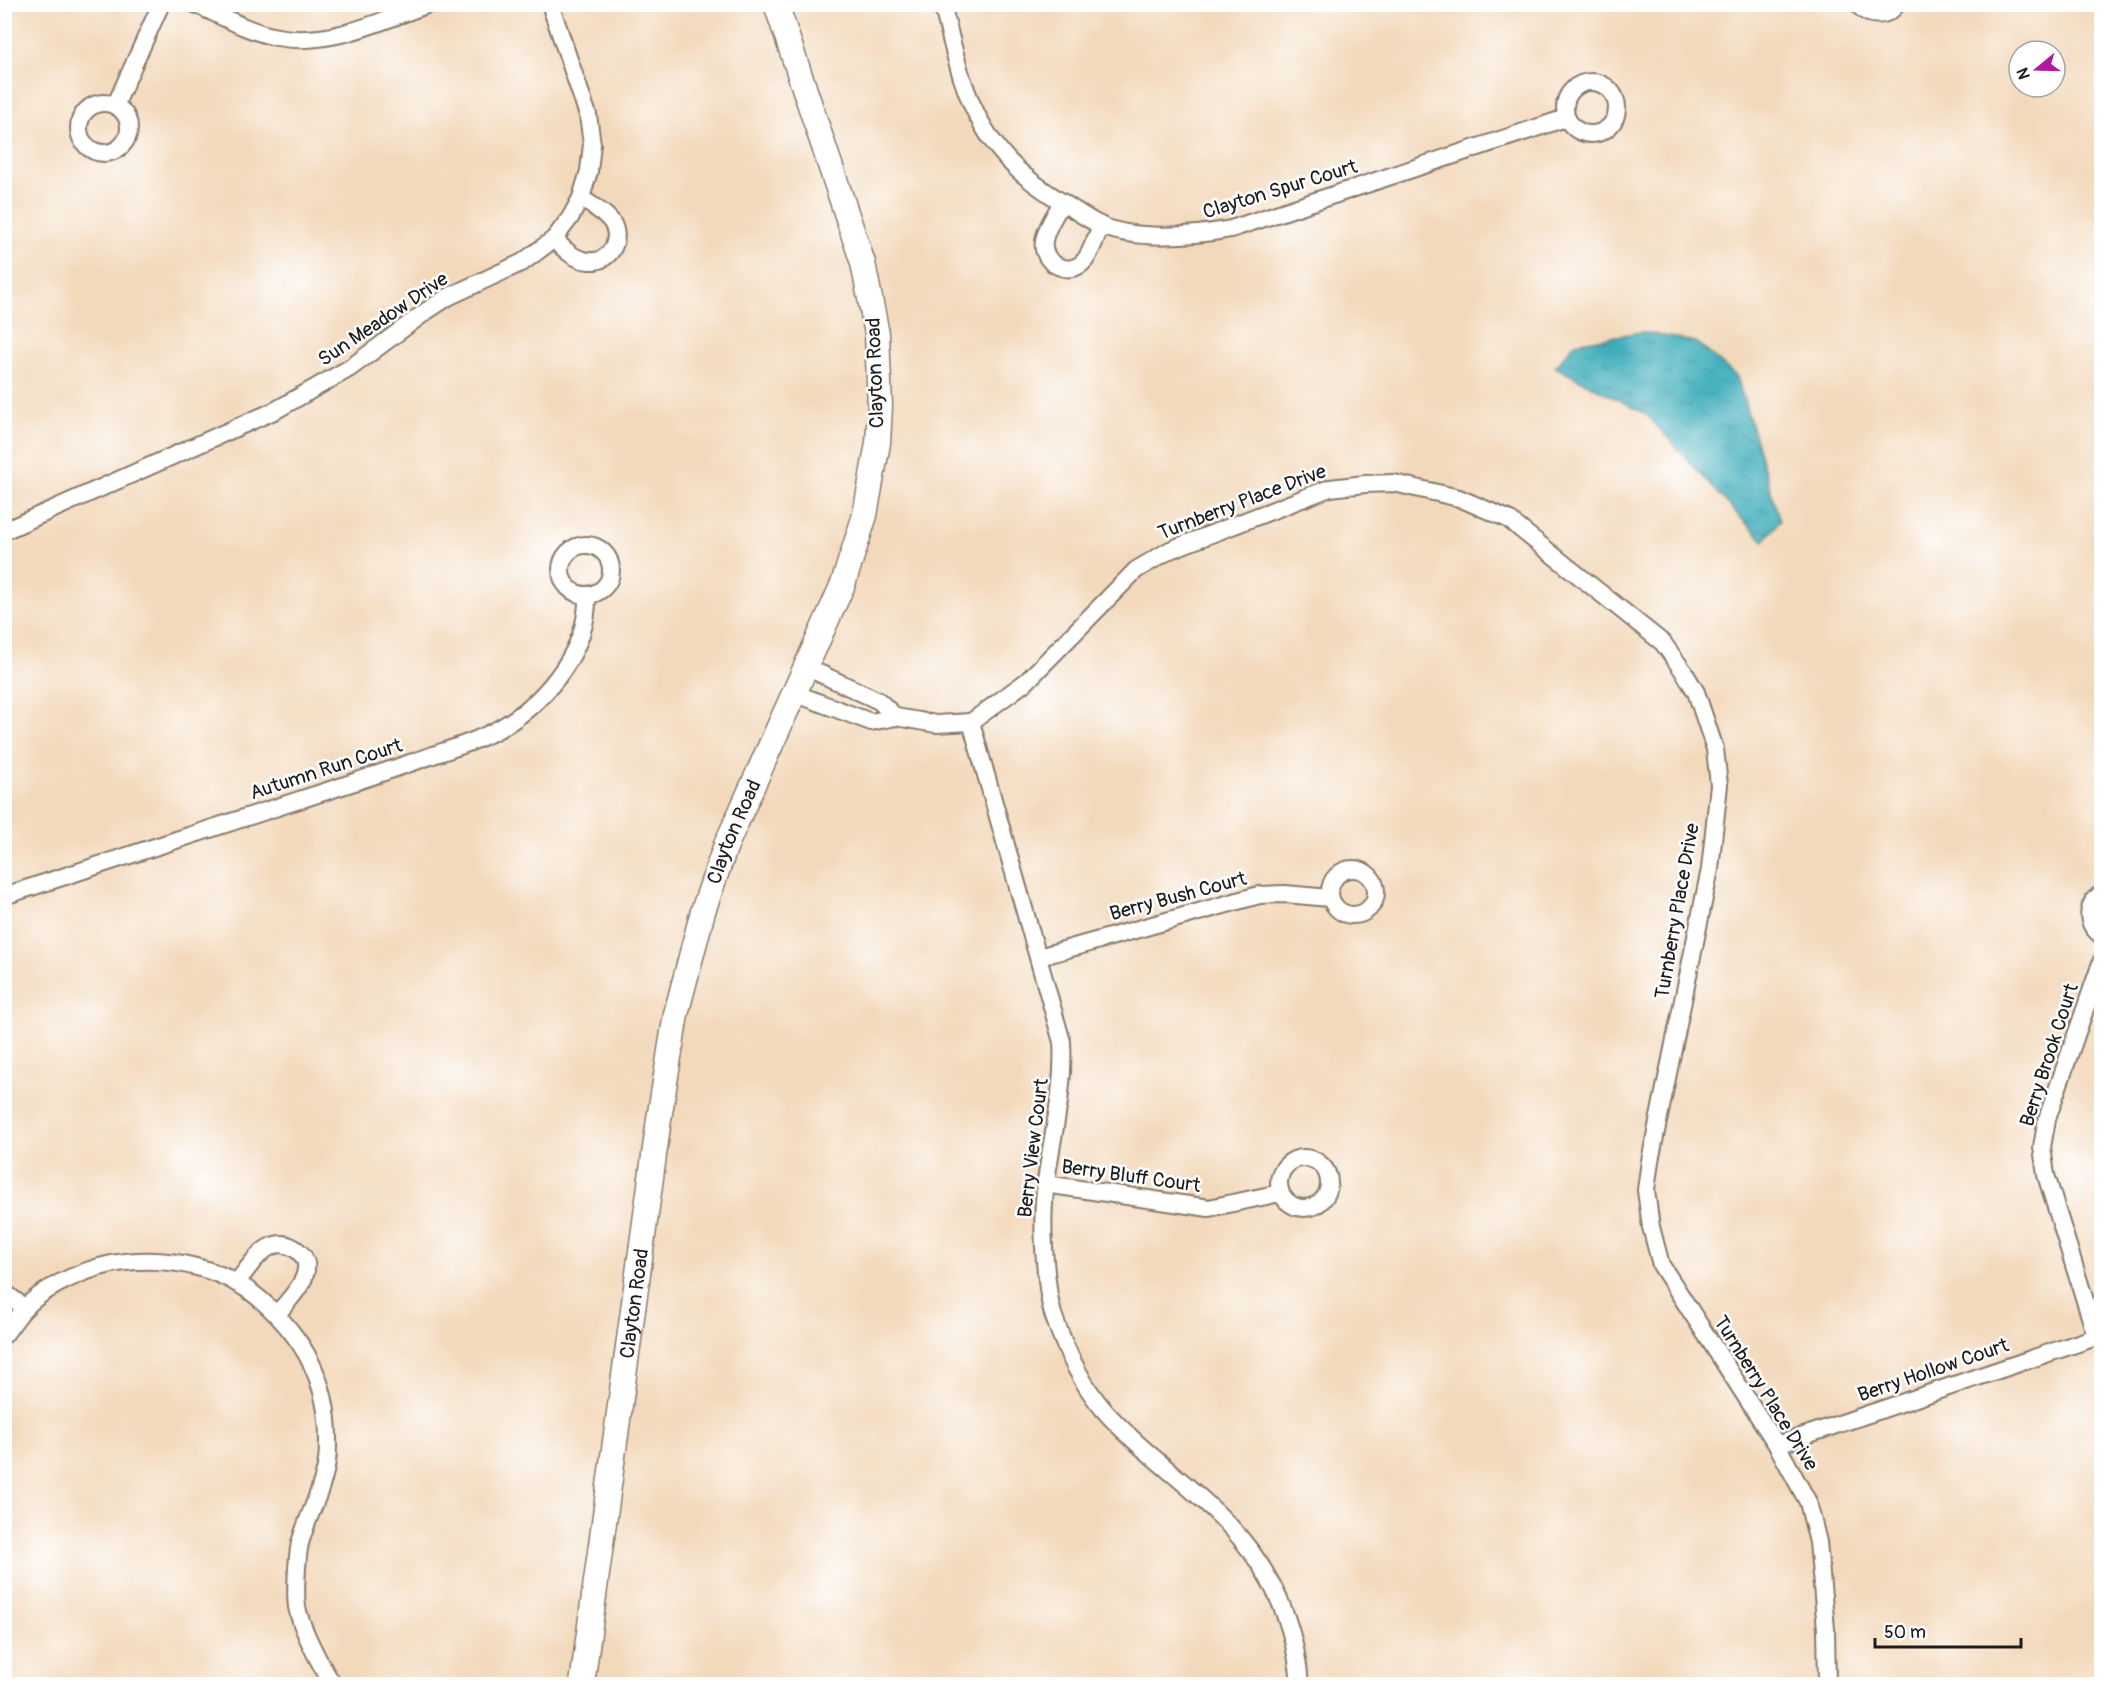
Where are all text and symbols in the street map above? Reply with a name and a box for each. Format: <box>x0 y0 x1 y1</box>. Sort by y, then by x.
north arrow <box>2007 39 2067 99</box>
text: N <box>2012 65 2035 82</box>
street label: Clayton Spur Court <box>1200 153 1361 224</box>
street label: Sun Meadow Drive <box>313 266 453 372</box>
street label: Clayton Road <box>861 317 889 429</box>
street label: Turnberry Place Drive <box>1154 458 1330 546</box>
street label: Autumn Run Court <box>247 732 406 805</box>
street label: Clayton Road <box>701 776 766 887</box>
street label: Turnberry Place Drive <box>1649 821 1705 1001</box>
street label: Berry Bush Court <box>1107 865 1250 926</box>
street label: Berry Brook Court <box>2014 979 2084 1130</box>
street label: Berry View Court <box>1012 1076 1054 1219</box>
street label: Berry Bluff Court <box>1060 1154 1203 1198</box>
street label: Clayton Road <box>614 1247 654 1360</box>
street label: Turnberry Place Drive <box>1708 1311 1824 1475</box>
street label: Berry Hollow Court <box>1854 1332 2013 1408</box>
scale bar <box>1875 1611 2020 1649</box>
text: 50 m <box>1884 1621 1926 1644</box>

